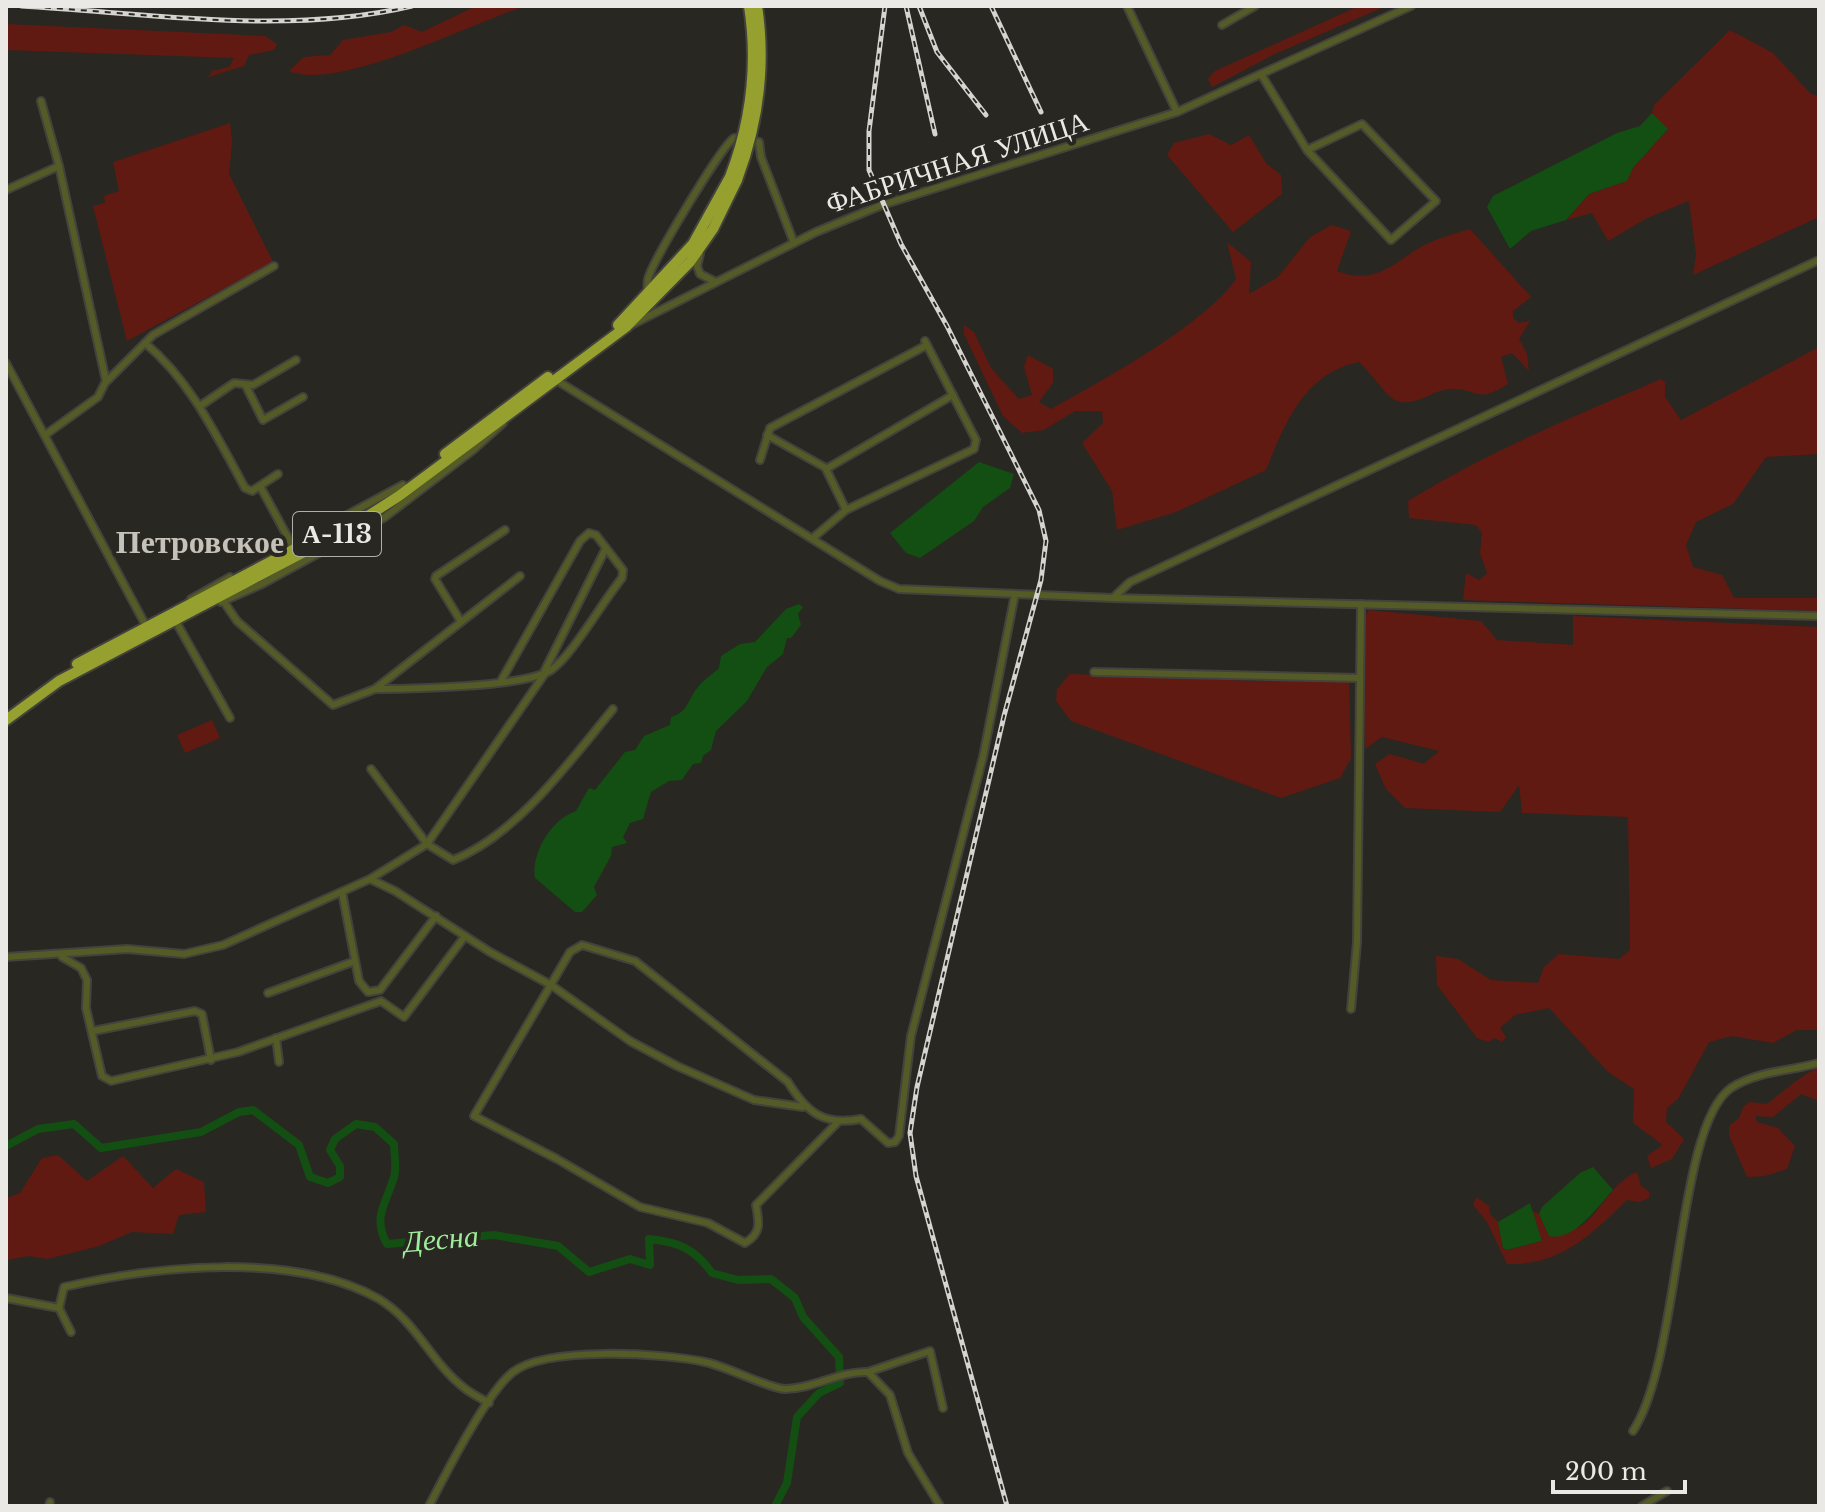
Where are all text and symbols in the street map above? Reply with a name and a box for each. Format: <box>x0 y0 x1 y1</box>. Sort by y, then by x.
street label: ФАБРИЧНАЯ УЛИЦА <box>821 103 1094 221</box>
road number: А-113 <box>293 512 381 556</box>
district label: Петровское <box>116 522 284 562</box>
water label: Десна <box>399 1217 480 1260</box>
scale bar <box>1553 1444 1685 1494</box>
text: 200 m <box>1565 1457 1647 1486</box>

